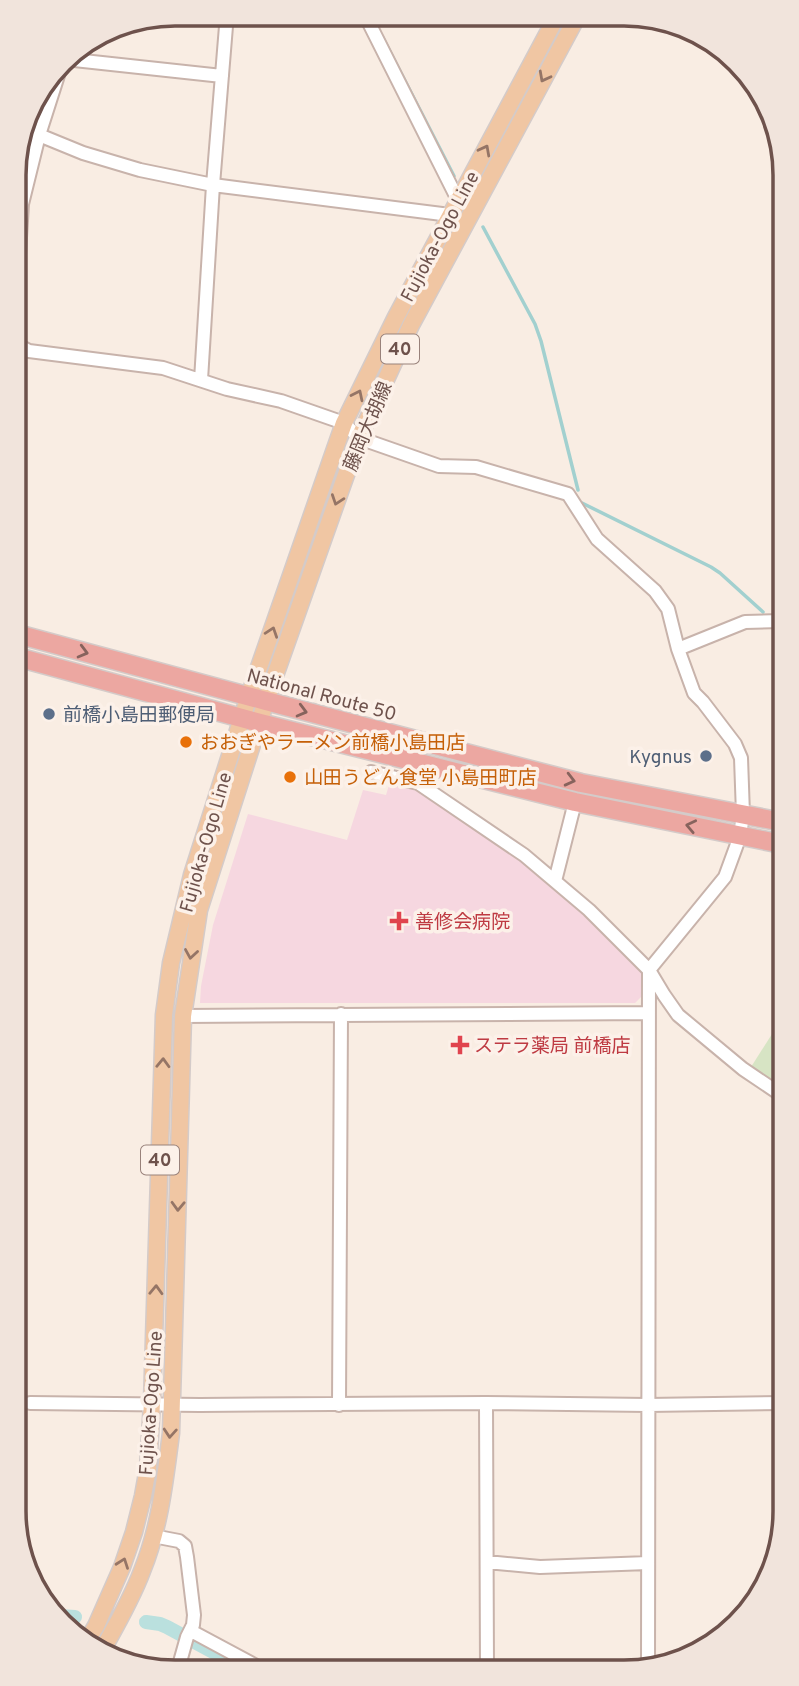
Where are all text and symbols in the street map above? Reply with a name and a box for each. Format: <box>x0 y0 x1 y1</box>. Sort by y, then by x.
one-way arrow <box>539 69 553 82</box>
one-way arrow <box>477 145 490 157</box>
street label: Fujioka-Ogo Line <box>396 167 485 307</box>
road number: 40 <box>381 334 419 363</box>
street label: 藤岡大胡線 <box>339 378 398 475</box>
one-way arrow <box>350 390 364 402</box>
one-way arrow <box>331 494 345 506</box>
one-way arrow <box>264 626 278 638</box>
one-way arrow <box>77 644 89 658</box>
street label: National Route 50 <box>244 664 399 727</box>
one-way arrow <box>296 703 308 717</box>
place label: 前橋小島田郵便局 <box>63 704 215 728</box>
marker: 前橋小島田郵便局 <box>41 706 57 722</box>
place label: おおぎやラーメン前橋小島田店 <box>200 732 465 756</box>
marker: おおぎやラーメン前橋小島田店 <box>178 734 194 750</box>
place label: Kygnus <box>629 746 692 770</box>
marker: Kygnus <box>698 748 714 764</box>
place label: 山田うどん食堂 小島田町店 <box>304 767 536 791</box>
marker: 山田うどん食堂 小島田町店 <box>282 769 298 785</box>
street label: Fujioka-Ogo Line <box>175 770 238 915</box>
one-way arrow <box>564 772 576 786</box>
one-way arrow <box>685 819 697 834</box>
marker: 善修会病院 <box>389 911 409 931</box>
place label: 善修会病院 <box>415 911 510 935</box>
one-way arrow <box>184 948 199 960</box>
place label: ステラ薬局 前橋店 <box>474 1035 630 1059</box>
marker: ステラ薬局 前橋店 <box>452 1037 468 1053</box>
one-way arrow <box>155 1057 170 1068</box>
road number: 40 <box>141 1146 179 1175</box>
one-way arrow <box>170 1201 185 1212</box>
one-way arrow <box>148 1284 164 1295</box>
street label: Fujioka-Ogo Line <box>135 1330 169 1476</box>
one-way arrow <box>163 1428 178 1439</box>
one-way arrow <box>115 1558 129 1570</box>

